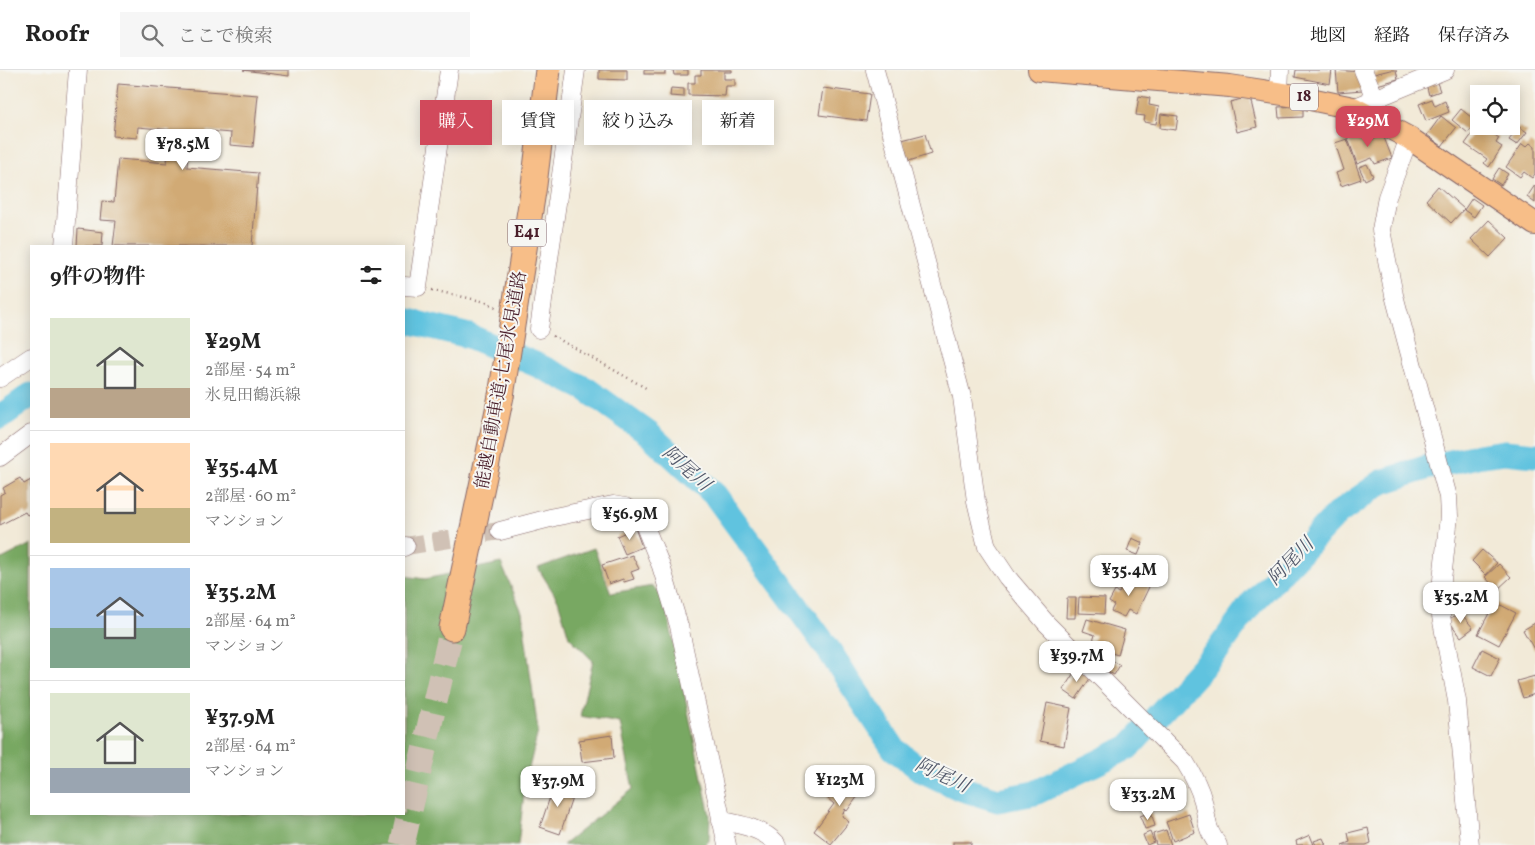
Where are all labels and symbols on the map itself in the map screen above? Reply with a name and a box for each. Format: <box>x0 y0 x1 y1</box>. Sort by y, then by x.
road number: 18 <box>1290 84 1318 111</box>
pin: ¥29M <box>1338 106 1398 148</box>
pin: ¥78.5M <box>142 128 224 171</box>
road number: E41 <box>508 220 546 247</box>
street label: 能越自動車道;七尾氷見道路 <box>471 269 533 491</box>
water label: 阿尾川 <box>656 440 717 499</box>
pin: ¥56.9M <box>589 498 671 541</box>
water label: 阿尾川 <box>1262 531 1322 592</box>
pin: ¥35.4M <box>1088 554 1170 597</box>
pin: ¥35.2M <box>1420 582 1502 624</box>
pin: ¥39.7M <box>1036 640 1118 683</box>
water label: 阿尾川 <box>911 752 975 801</box>
pin: ¥123M <box>805 764 875 807</box>
pin: ¥37.9M <box>517 766 599 808</box>
pin: ¥33.2M <box>1107 778 1189 821</box>

